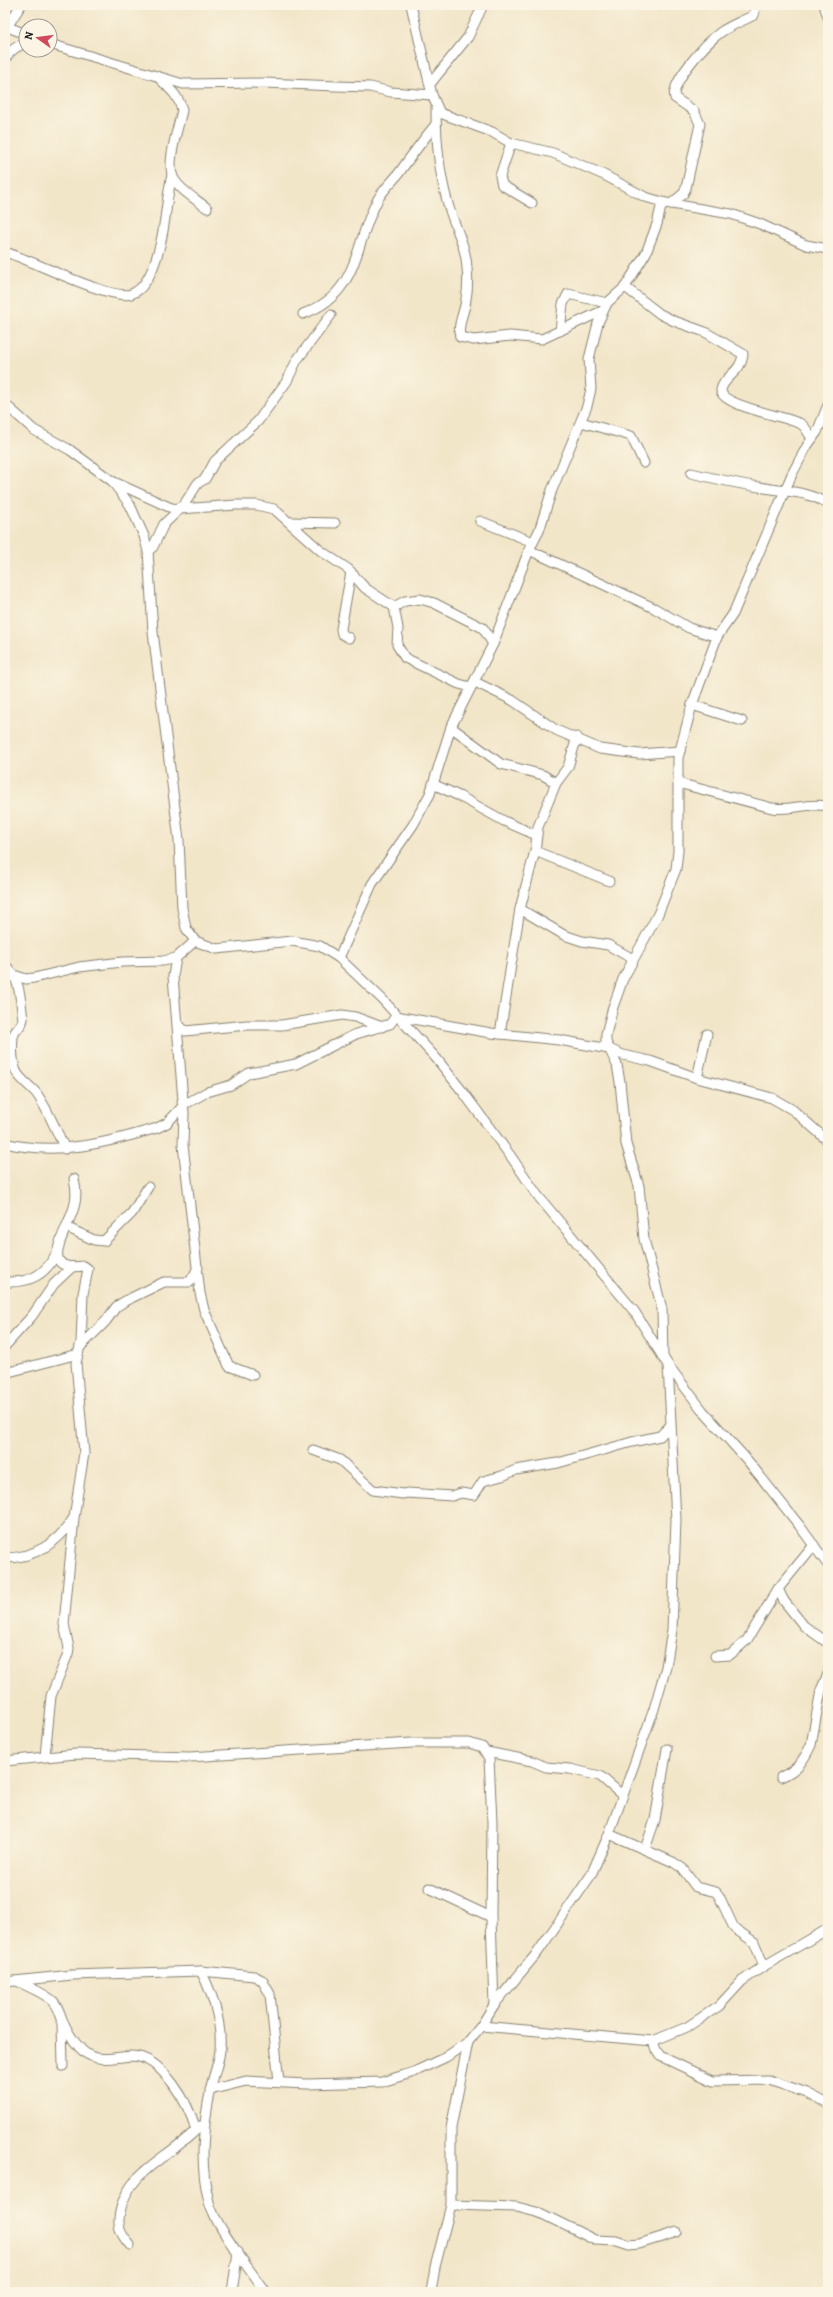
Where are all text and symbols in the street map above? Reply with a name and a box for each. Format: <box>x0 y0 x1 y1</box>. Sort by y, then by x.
north arrow <box>18 18 58 58</box>
text: N <box>21 30 37 41</box>

